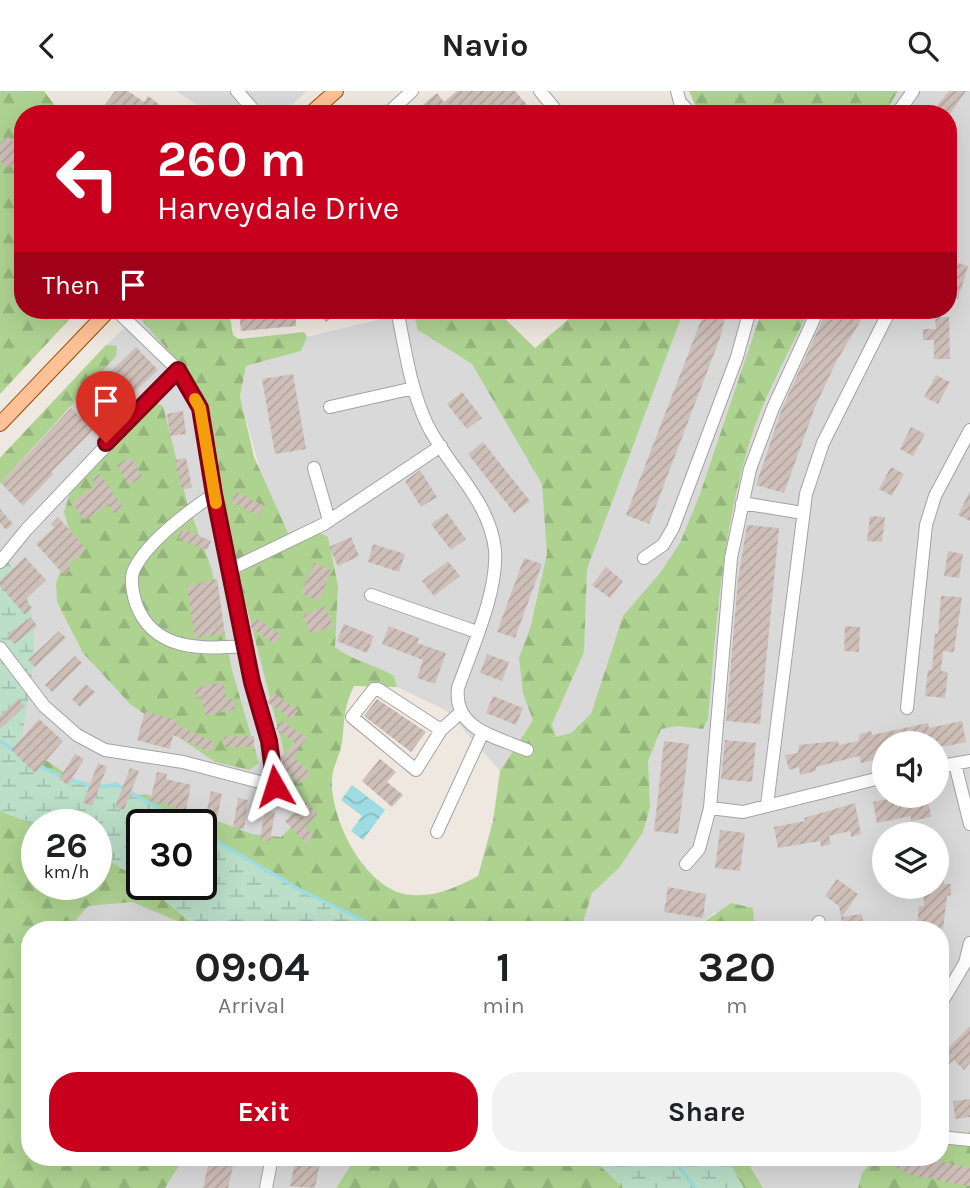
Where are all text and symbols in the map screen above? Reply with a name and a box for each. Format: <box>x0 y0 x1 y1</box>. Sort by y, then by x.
icon: back <box>28 27 66 65</box>
text: Navio <box>442 27 528 64</box>
icon: search <box>904 27 942 65</box>
text: 260 m <box>157 131 306 188</box>
icon: left <box>42 133 133 224</box>
text: Harveydale Drive <box>157 190 399 227</box>
icon: arrive <box>114 266 152 304</box>
text: Then <box>42 270 100 301</box>
pin <box>76 371 136 443</box>
icon: arrive <box>87 382 125 420</box>
map controls <box>872 731 949 899</box>
button: sound <box>872 731 949 808</box>
position arrow <box>238 749 312 823</box>
speed limit sign: 30 <box>126 809 217 900</box>
button: layers <box>872 822 949 899</box>
text: 26 <box>45 825 88 866</box>
text: km/h <box>44 861 89 883</box>
text: 09:04 <box>194 942 309 992</box>
text: 1 <box>496 942 511 992</box>
text: 320 <box>698 942 776 992</box>
text: Arrival <box>218 992 285 1019</box>
text: min <box>482 992 525 1019</box>
text: m <box>726 992 748 1019</box>
button: Exit <box>49 1072 478 1152</box>
button: Share <box>492 1072 921 1152</box>

